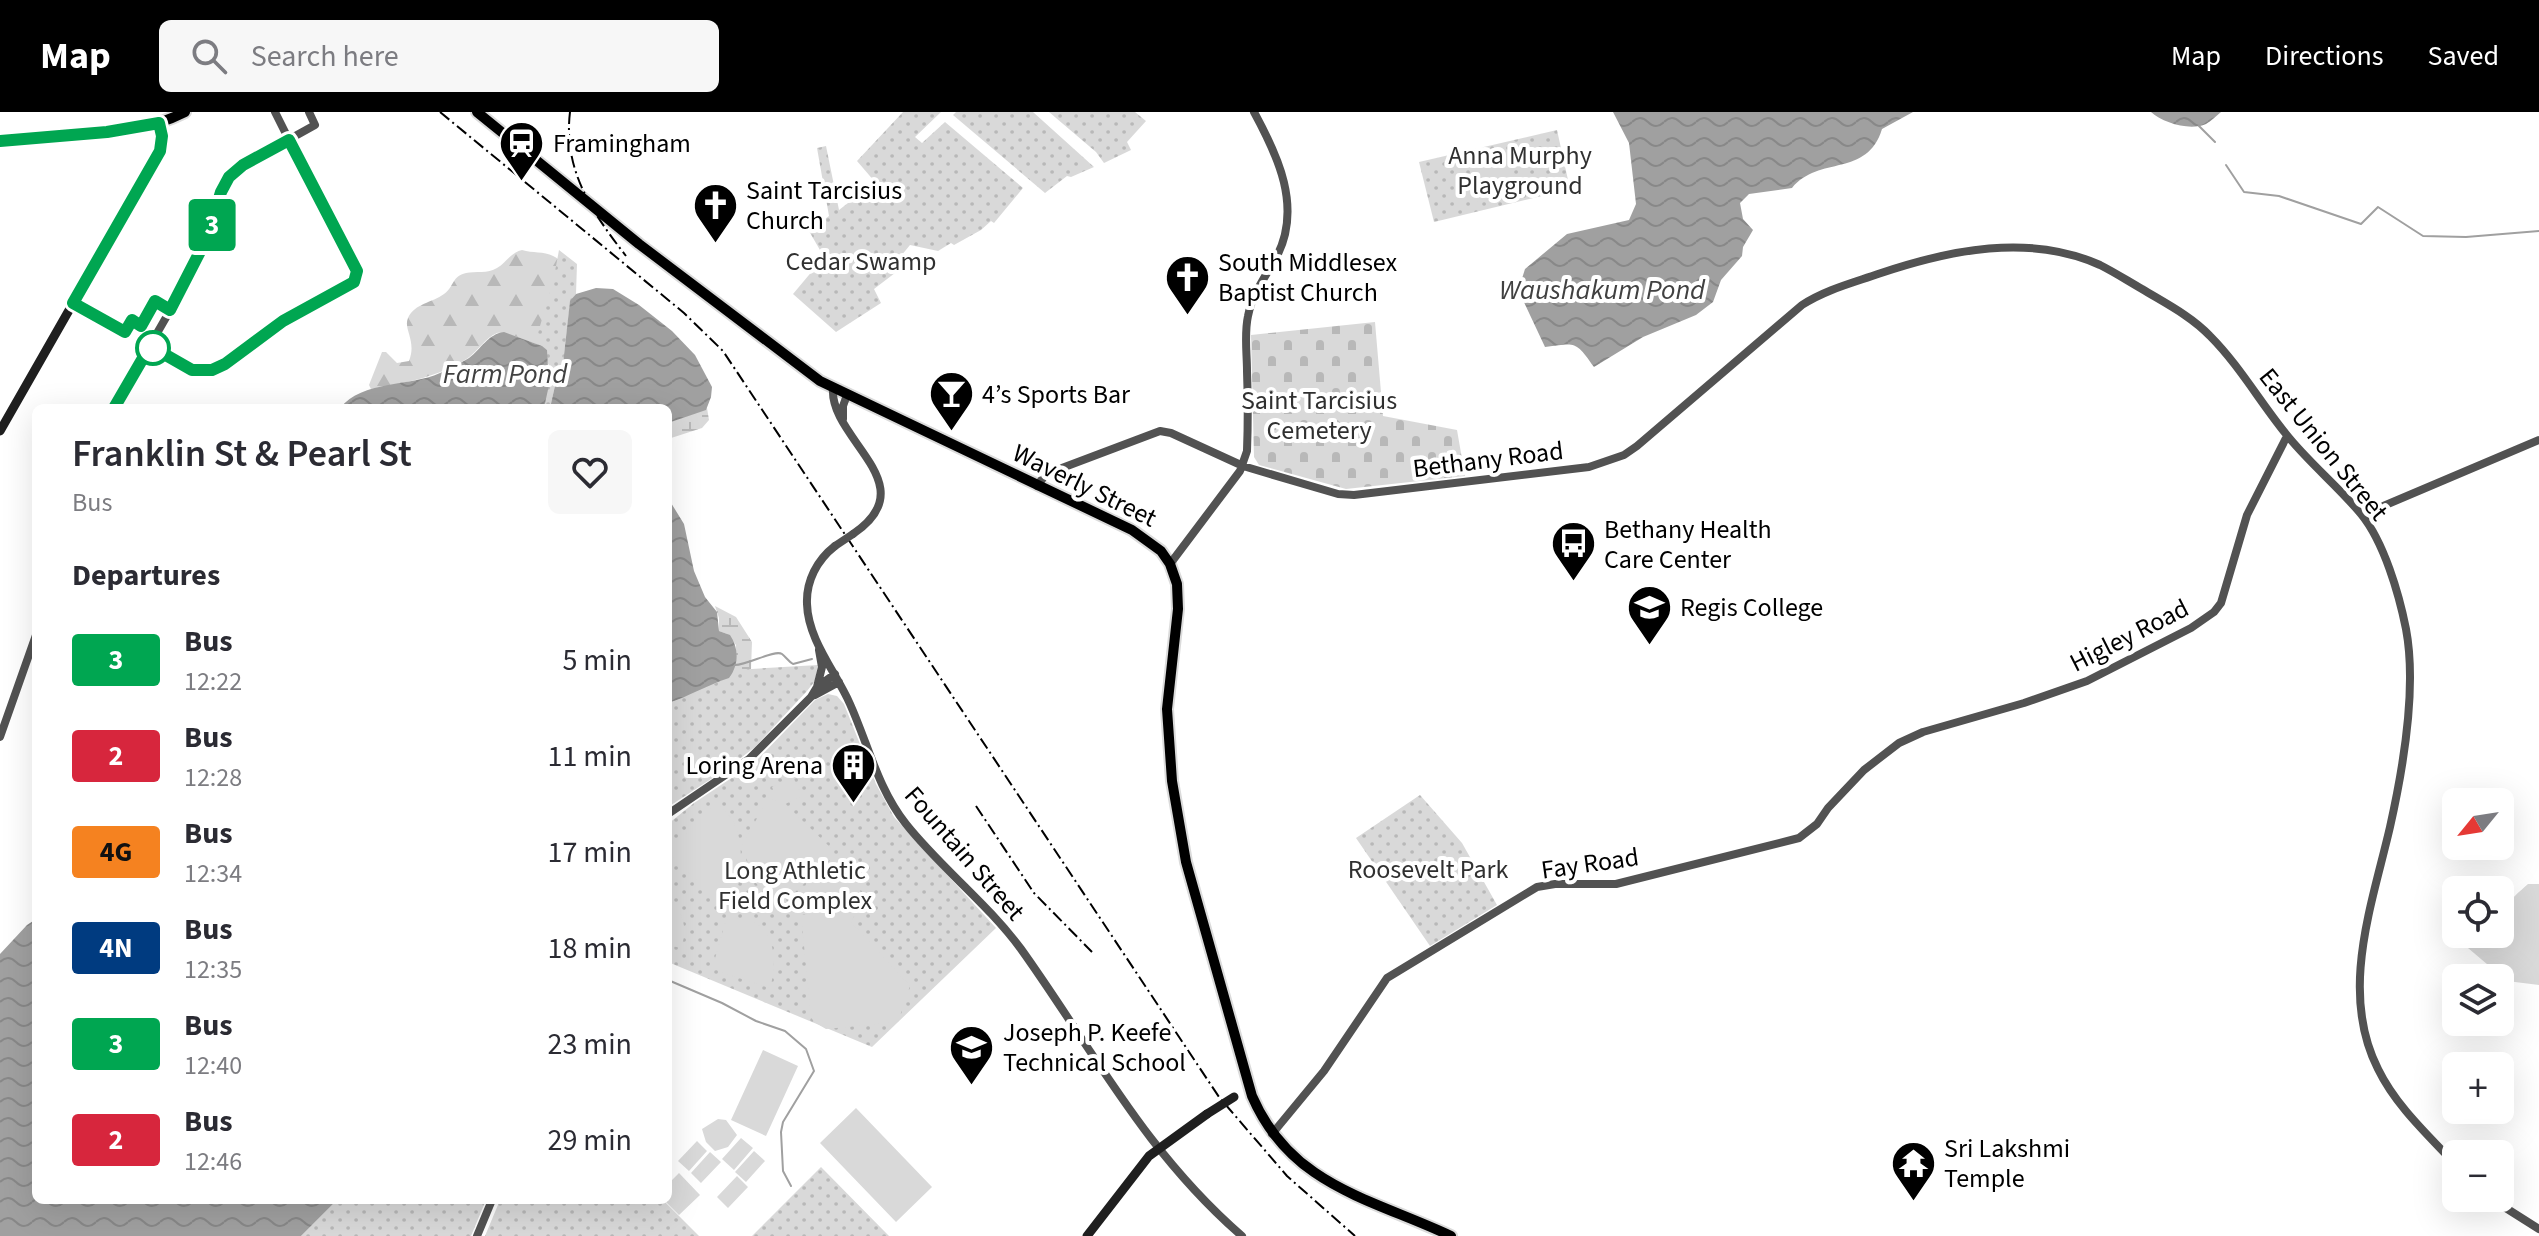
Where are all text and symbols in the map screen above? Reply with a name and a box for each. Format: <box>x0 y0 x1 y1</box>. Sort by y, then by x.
search box <box>159 20 719 92</box>
text: Map <box>40 29 111 83</box>
icon: search <box>187 34 231 78</box>
text: Search here <box>251 35 399 78</box>
text: Map <box>2171 36 2221 76</box>
text: Directions <box>2265 36 2384 76</box>
text: Saved <box>2428 36 2499 76</box>
station icon: Framingham <box>498 119 546 182</box>
place label: Framingham <box>553 125 691 162</box>
park label: Anna Murphy Playground <box>1448 137 1592 204</box>
place label: Saint Tarcisius Church <box>746 172 902 239</box>
church icon: Saint Tarcisius Church <box>691 181 739 244</box>
line badge: 3 <box>186 199 238 251</box>
text: 3 <box>205 205 219 245</box>
park label: Cedar Swamp <box>786 243 936 280</box>
place label: South Middlesex Baptist Church <box>1218 244 1398 311</box>
church icon: South Middlesex Baptist Church <box>1163 253 1211 316</box>
water label: Waushakum Pond <box>1499 270 1706 310</box>
unlabelled marker <box>136 331 170 365</box>
water label: Farm Pond <box>443 354 568 394</box>
street label: East Union Street <box>2250 360 2397 529</box>
bar icon: 4’s Sports Bar <box>927 370 975 433</box>
place label: 4’s Sports Bar <box>982 376 1131 413</box>
park label: Saint Tarcisius Cemetery <box>1241 382 1397 449</box>
text: Franklin St & Pearl St <box>72 427 412 481</box>
button: heart <box>548 430 632 514</box>
street label: Bethany Road <box>1411 432 1565 487</box>
street label: Waverly Street <box>1006 435 1163 536</box>
text: Bus <box>72 484 112 521</box>
place label: Bethany Health Care Center <box>1604 511 1772 578</box>
bus stop icon: Bethany Health Care Center <box>1549 520 1597 583</box>
text: Departures <box>72 554 220 597</box>
school or university icon: Regis College <box>1625 583 1673 646</box>
place label: Regis College <box>1680 589 1823 626</box>
street label: Higley Road <box>2063 590 2195 681</box>
text: Bus <box>184 620 232 663</box>
text: 5 min <box>562 639 632 682</box>
text: 3 <box>109 640 123 680</box>
text: 12:22 <box>184 663 242 700</box>
text: Bus <box>184 716 232 759</box>
text: 11 min <box>548 735 632 778</box>
text: 2 <box>109 736 123 776</box>
building icon: Loring Arena <box>830 741 878 804</box>
place label: Loring Arena <box>686 747 823 784</box>
text: 12:28 <box>184 759 242 796</box>
street label: Fountain Street <box>896 778 1034 929</box>
north arrow <box>2442 788 2514 860</box>
map controls <box>2442 788 2514 1212</box>
text: Bus <box>184 812 232 855</box>
text: 17 min <box>548 831 632 874</box>
text: 4G <box>100 832 132 872</box>
street label: Fay Road <box>1539 838 1641 889</box>
park label: Roosevelt Park <box>1348 851 1509 888</box>
park label: Long Athletic Field Complex <box>718 852 873 919</box>
text: 12:34 <box>184 855 242 892</box>
button: locate <box>2442 876 2514 948</box>
text: Bus <box>184 908 232 951</box>
text: 18 min <box>548 927 632 970</box>
text: 4N <box>99 928 133 968</box>
text: 12:35 <box>184 951 242 988</box>
button: layers <box>2442 964 2514 1036</box>
text: Bus <box>184 1004 232 1047</box>
place label: Joseph P. Keefe Technical School <box>1003 1014 1186 1081</box>
text: 23 min <box>548 1023 632 1066</box>
school or university icon: Joseph P. Keefe Technical School <box>948 1023 996 1086</box>
text: 3 <box>109 1024 123 1064</box>
text: 12:40 <box>184 1047 242 1084</box>
button: + <box>2442 1052 2514 1124</box>
text: Bus <box>184 1100 232 1143</box>
text: 29 min <box>548 1119 632 1162</box>
text: 2 <box>109 1120 123 1160</box>
place label: Sri Lakshmi Temple <box>1944 1130 2070 1197</box>
temple icon: Sri Lakshmi Temple <box>1889 1139 1937 1202</box>
button: − <box>2442 1140 2514 1212</box>
text: 12:46 <box>184 1143 242 1180</box>

